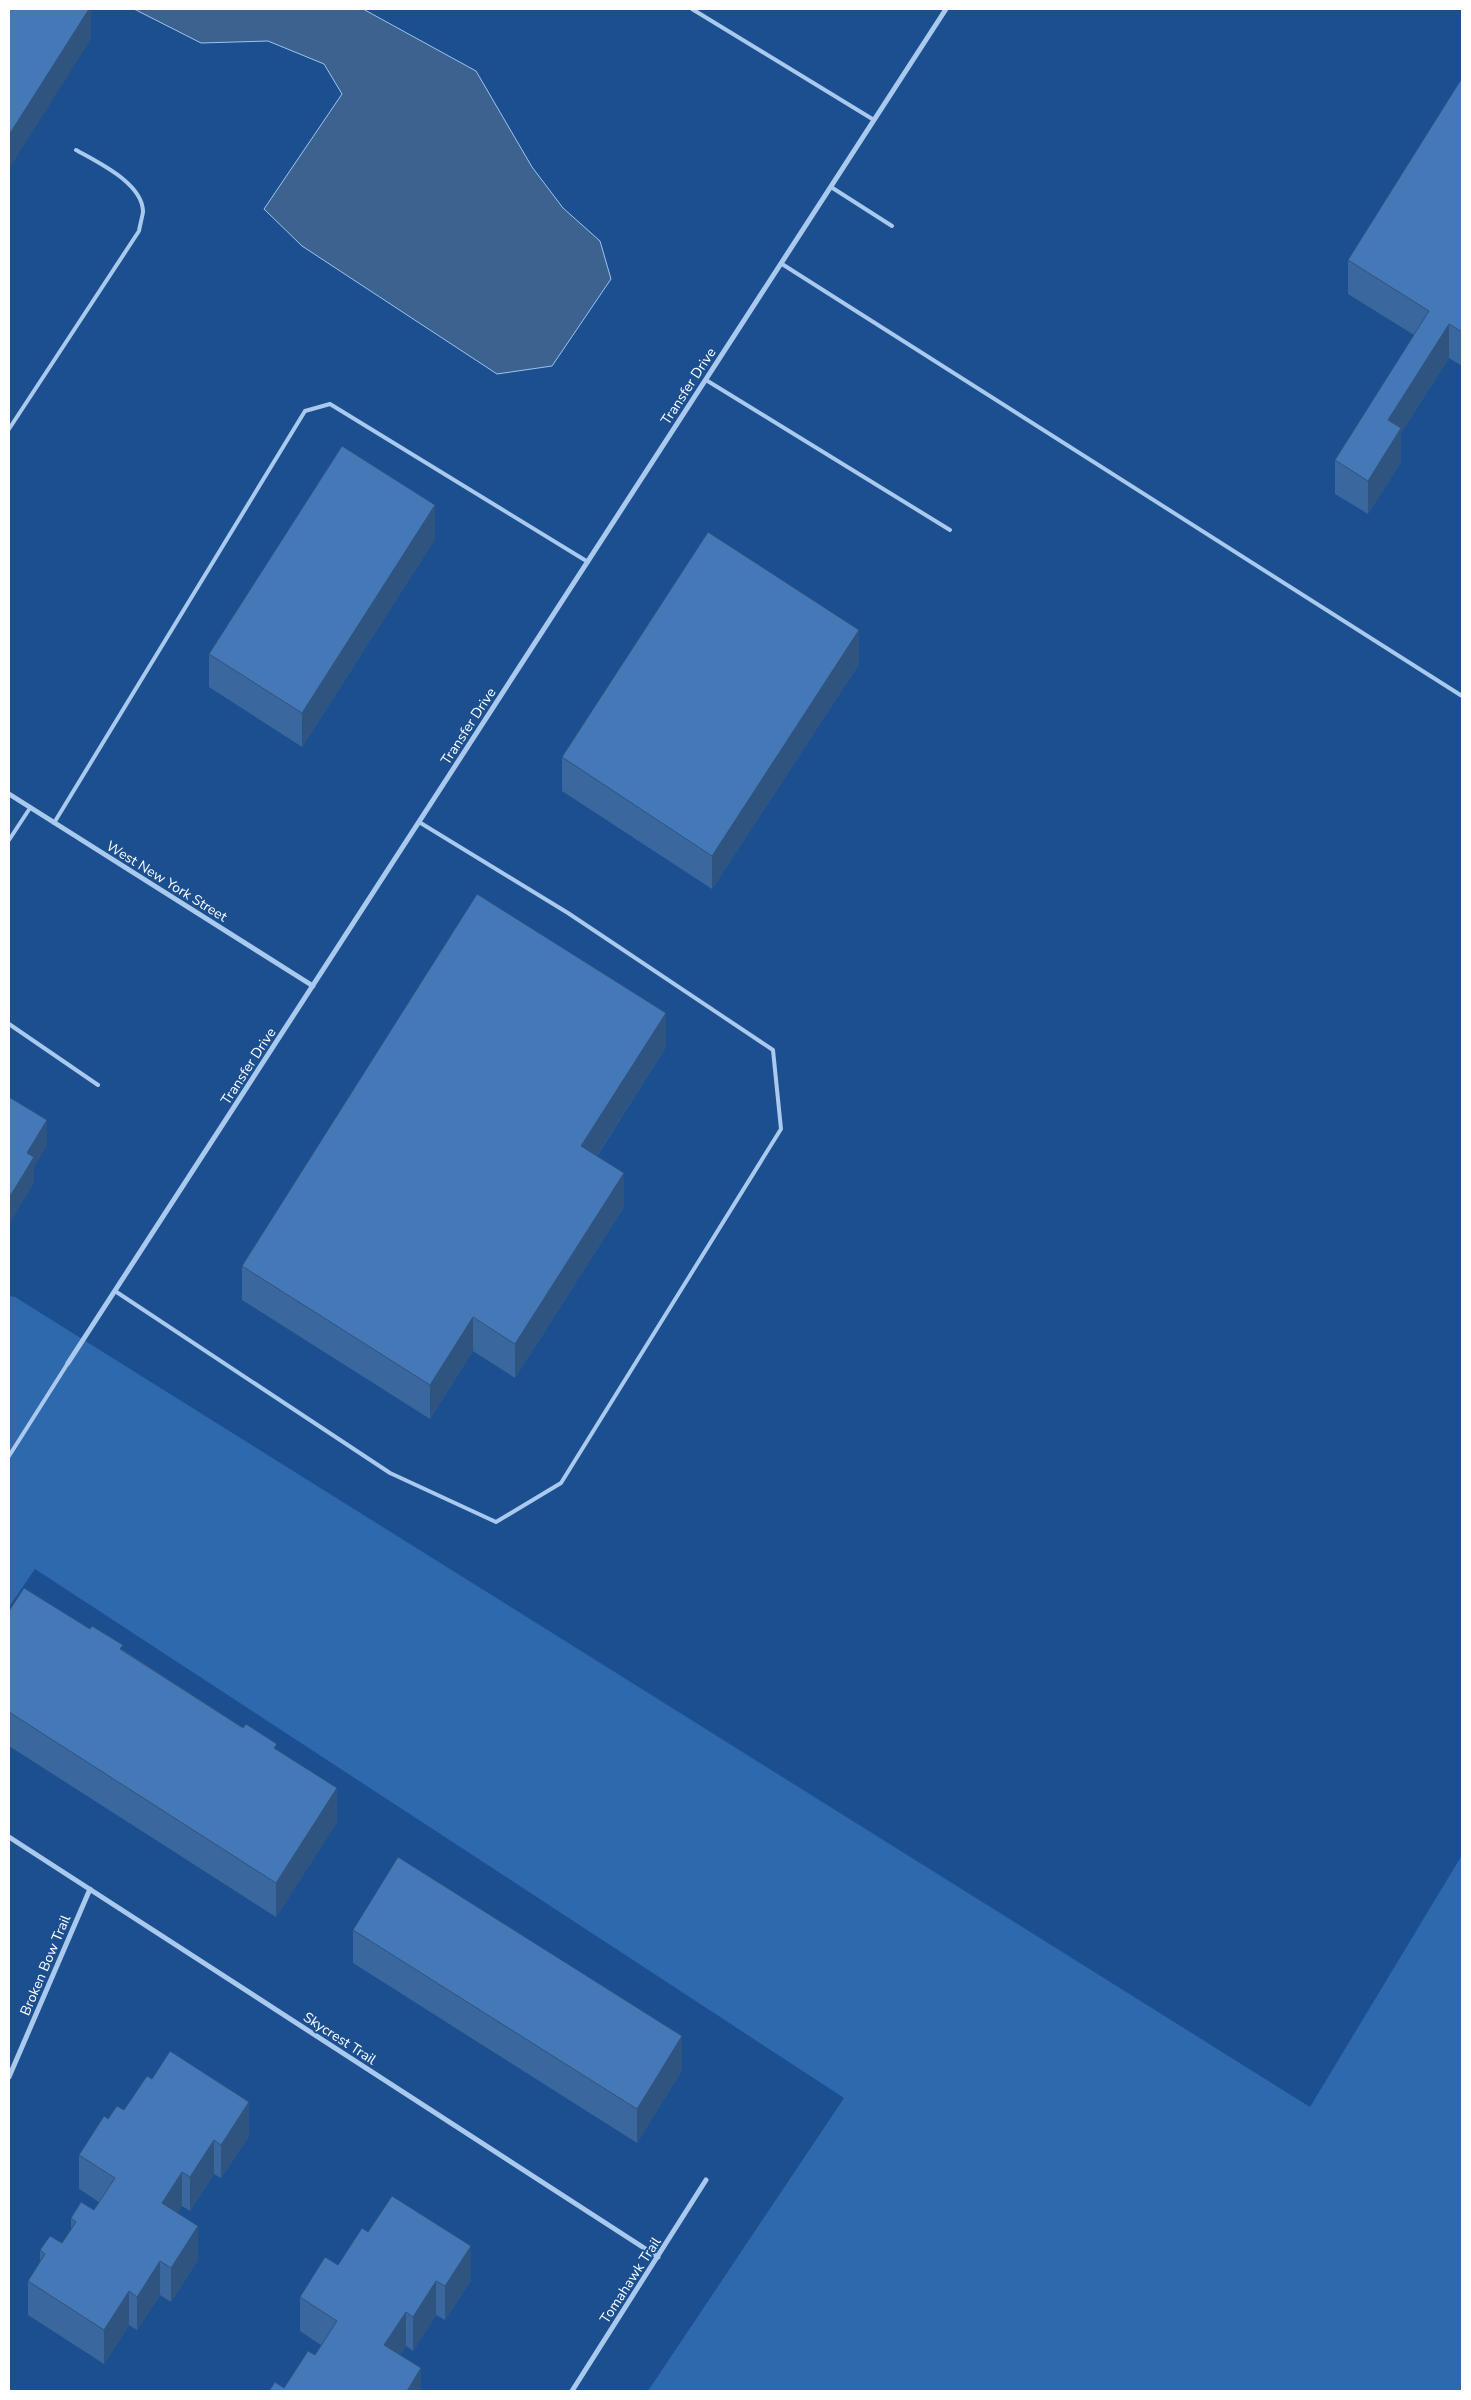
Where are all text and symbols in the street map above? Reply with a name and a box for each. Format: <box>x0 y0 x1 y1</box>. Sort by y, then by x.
street label: Transfer Drive <box>656 344 720 428</box>
street label: Transfer Drive <box>436 684 500 768</box>
street label: West New York Street <box>103 837 231 926</box>
street label: Transfer Drive <box>216 1024 280 1108</box>
street label: Broken Bow Trail <box>16 1911 76 2018</box>
street label: Skycrest Trail <box>299 2008 381 2070</box>
street label: Tomahawk Trail <box>595 2233 666 2327</box>

